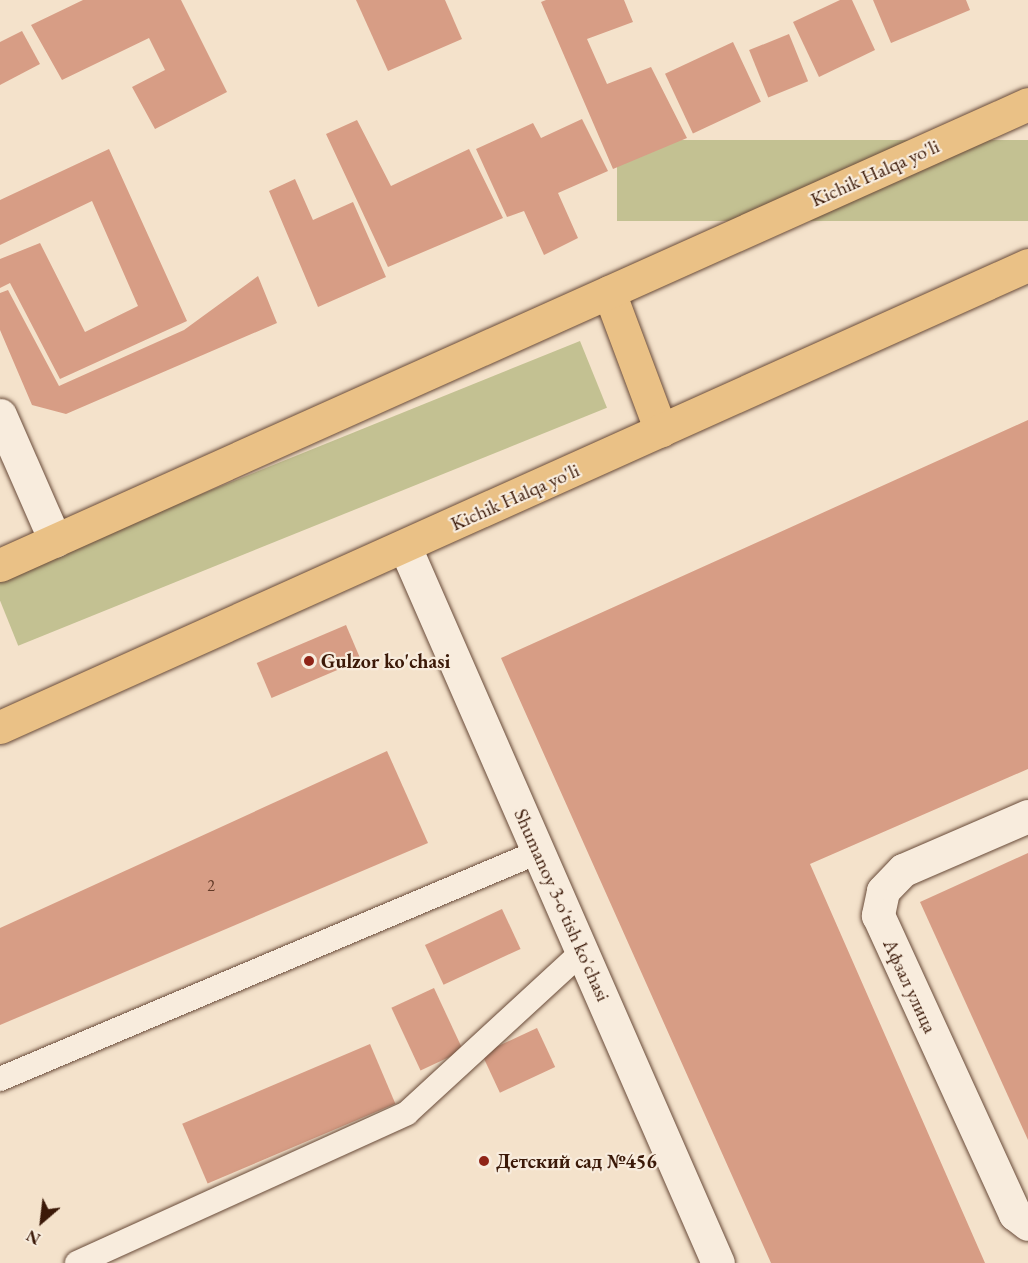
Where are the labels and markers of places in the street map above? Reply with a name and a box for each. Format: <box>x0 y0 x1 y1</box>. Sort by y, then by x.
place label: Gulzor ko'chasi <box>321 649 450 673</box>
marker: Gulzor ko'chasi <box>302 654 316 668</box>
place label: Детский сад №456 <box>496 1149 657 1173</box>
marker: Детский сад №456 <box>477 1154 491 1168</box>

